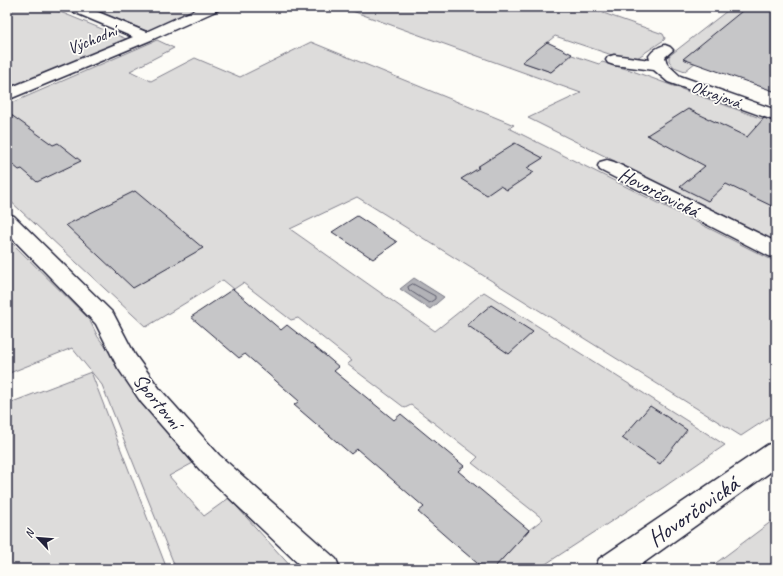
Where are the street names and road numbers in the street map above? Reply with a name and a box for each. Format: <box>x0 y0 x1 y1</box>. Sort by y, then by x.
street label: Východní <box>64 19 123 59</box>
street label: Okrajová <box>688 76 745 114</box>
street label: Hovorčovická <box>614 162 705 224</box>
street label: Sportovní <box>128 368 190 438</box>
street label: Hovorčovická <box>642 467 746 553</box>

